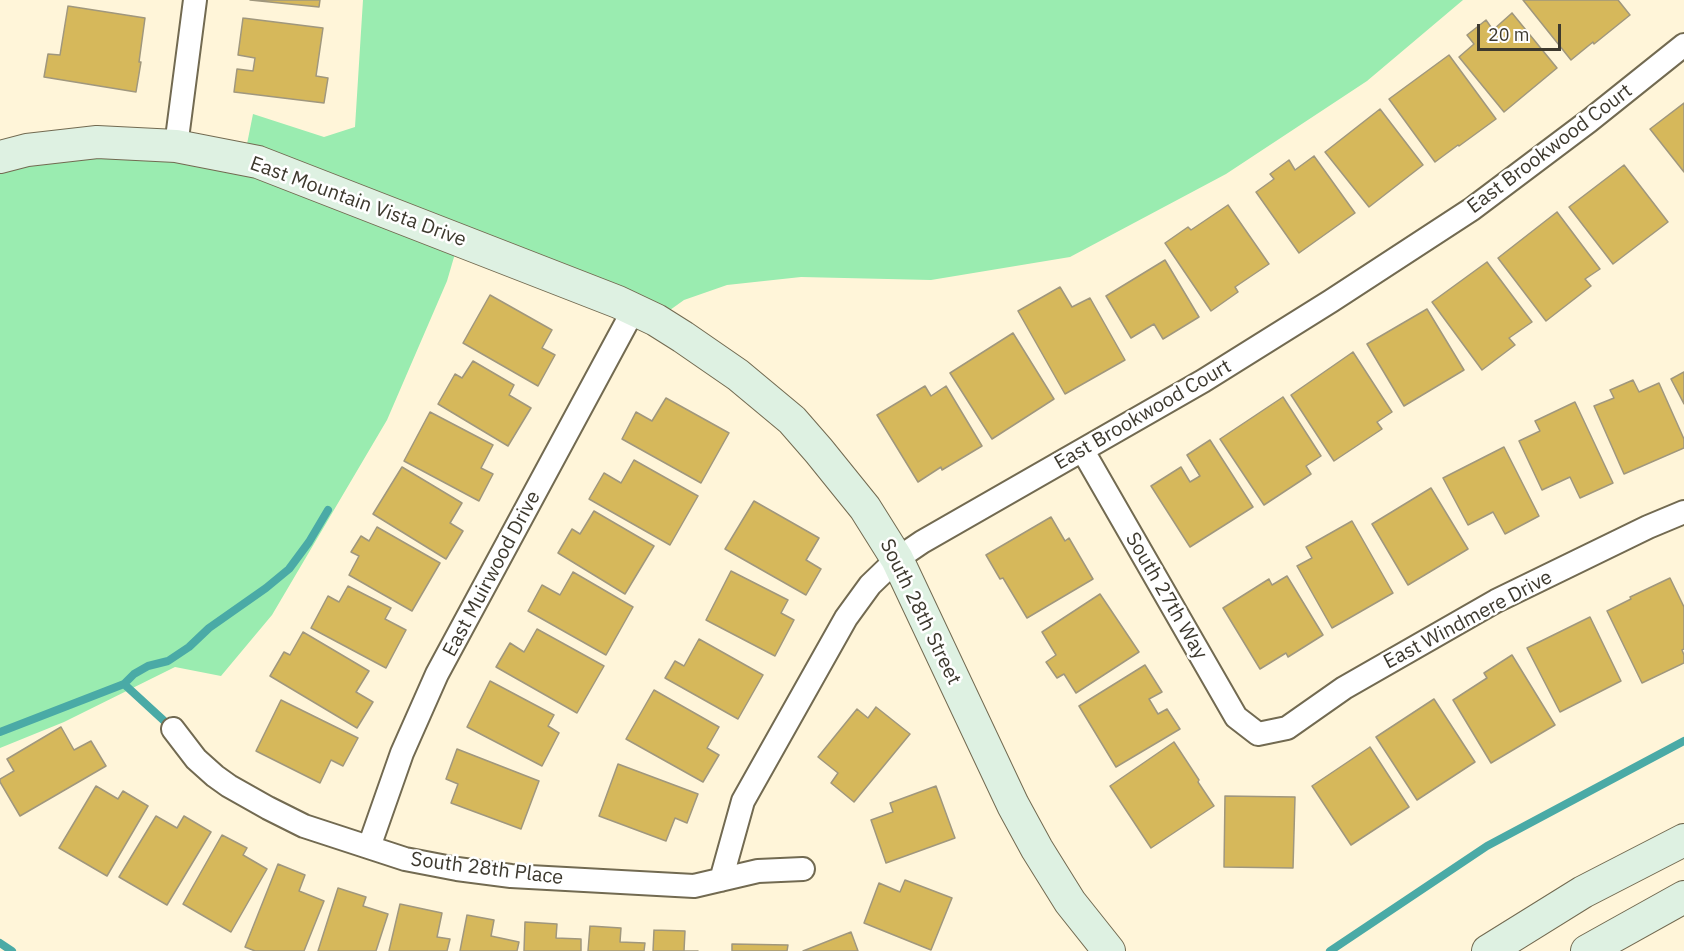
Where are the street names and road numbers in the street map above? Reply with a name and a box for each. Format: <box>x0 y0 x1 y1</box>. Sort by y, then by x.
street label: East Brookwood Court <box>1463 79 1637 219</box>
street label: East Mountain Vista Drive <box>247 152 469 252</box>
street label: East Brookwood Court <box>1050 355 1236 475</box>
street label: East Muirwood Drive <box>438 487 546 661</box>
street label: South 27th Way <box>1120 528 1212 664</box>
street label: South 28th Street <box>874 535 966 689</box>
street label: East Windmere Drive <box>1380 565 1556 675</box>
street label: South 28th Place <box>409 848 565 890</box>

